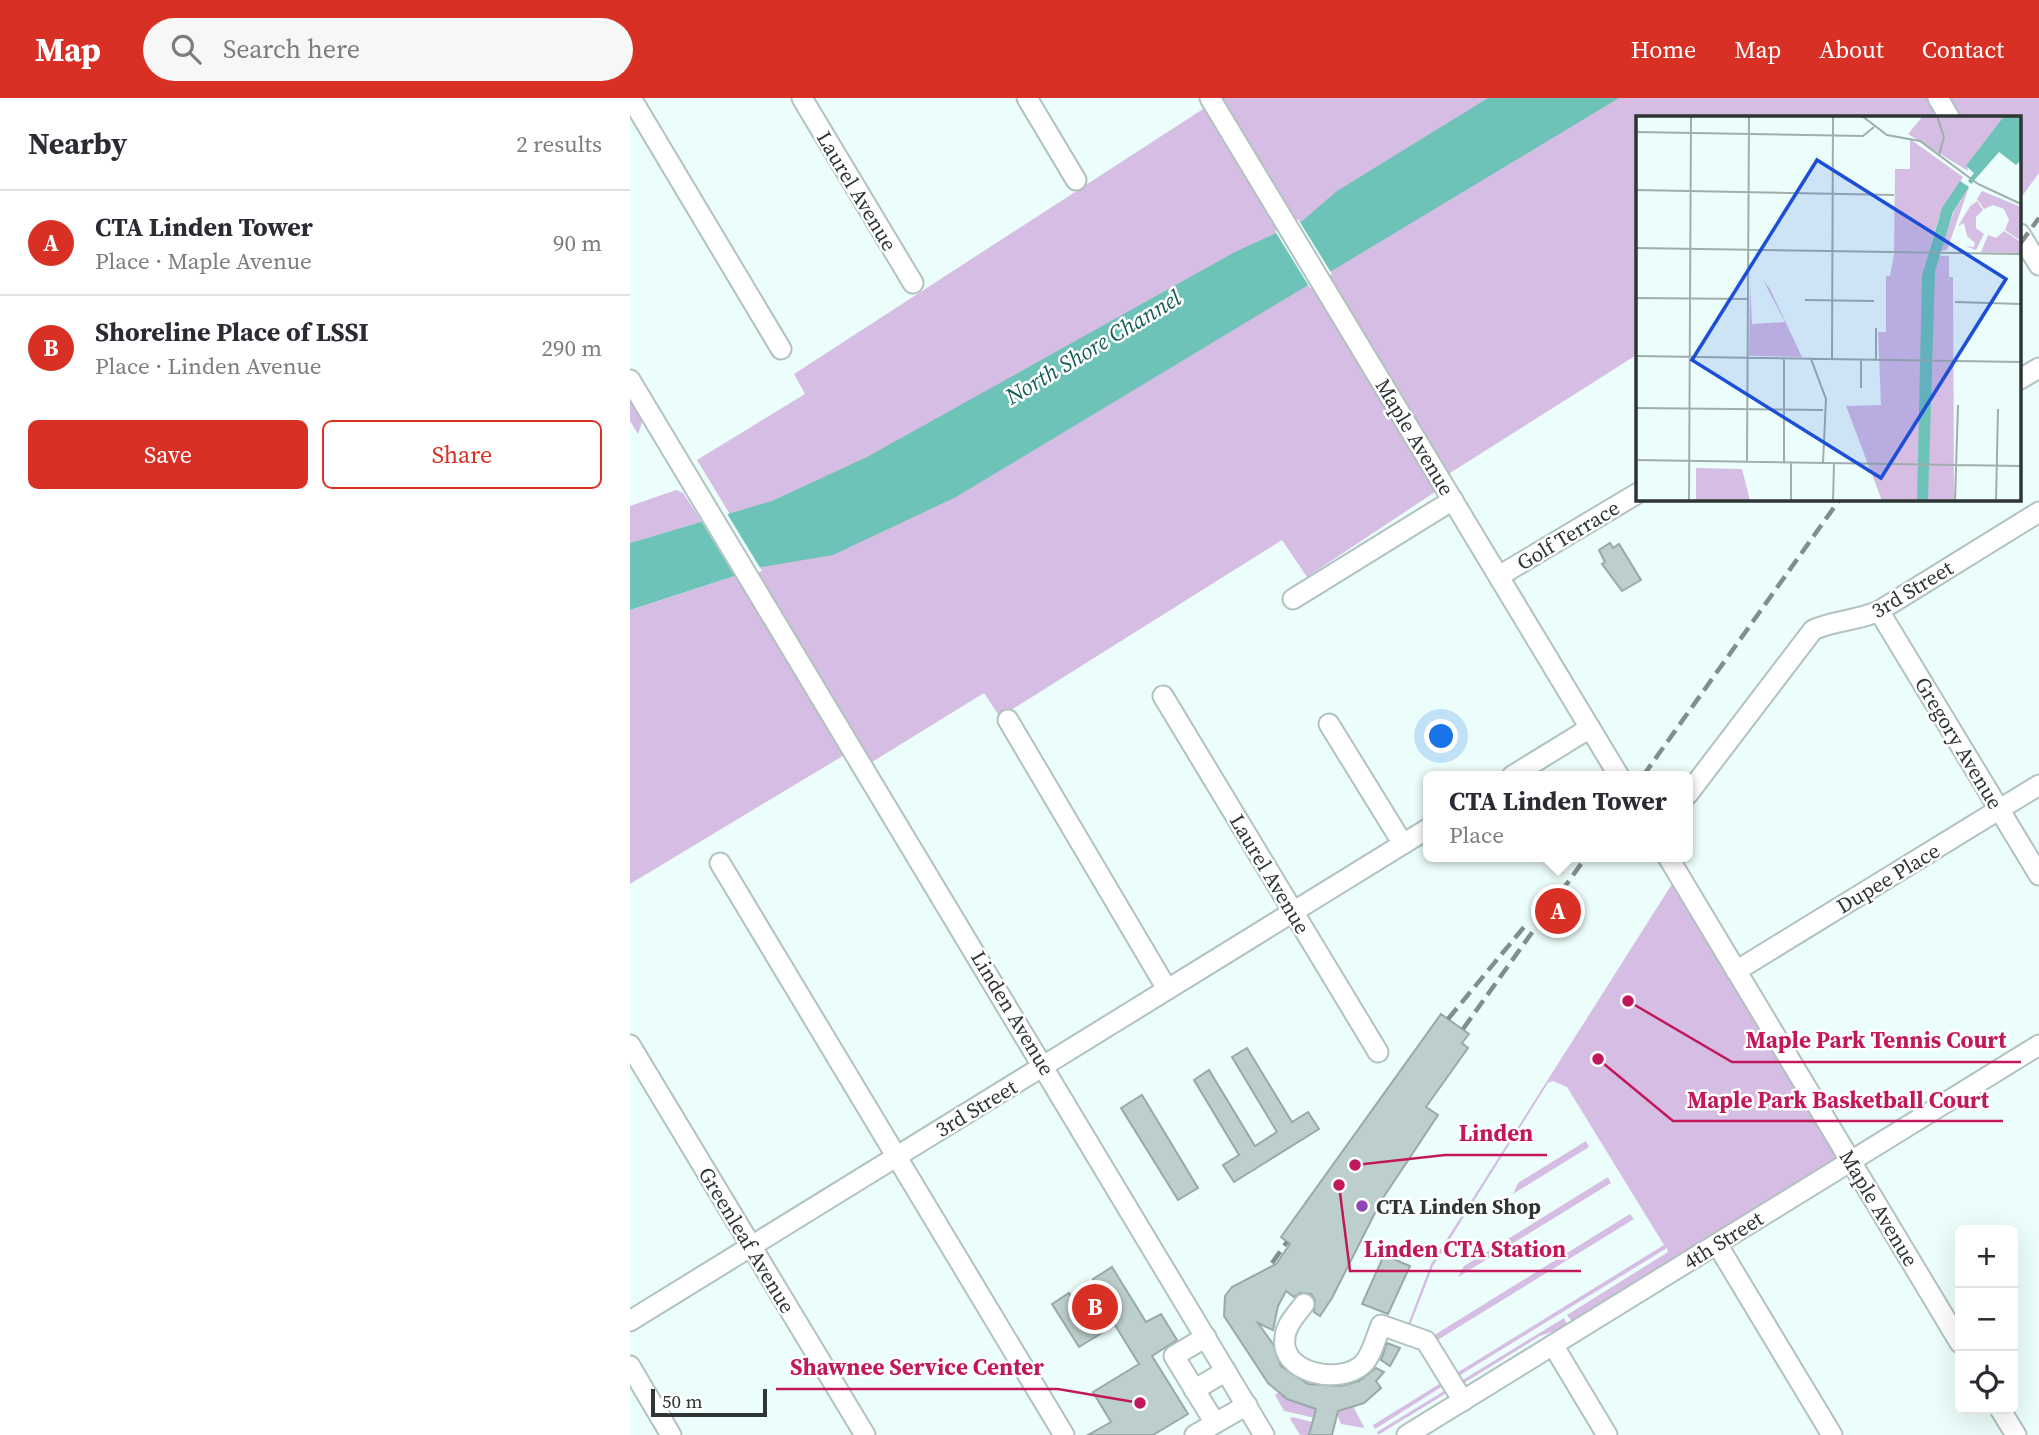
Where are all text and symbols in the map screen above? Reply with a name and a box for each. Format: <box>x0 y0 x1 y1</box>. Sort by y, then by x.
search box <box>143 18 633 81</box>
text: Map <box>35 27 101 72</box>
icon: search <box>167 30 205 68</box>
text: Search here <box>223 31 360 67</box>
text: Home <box>1631 33 1696 66</box>
text: Map <box>1734 33 1781 66</box>
text: About <box>1819 33 1884 66</box>
text: Contact <box>1922 33 2004 66</box>
inset map <box>1636 116 2022 500</box>
text: Nearby <box>28 123 127 164</box>
street label: Laurel Avenue <box>810 126 904 256</box>
text: 2 results <box>516 128 602 160</box>
text: CTA Linden Tower <box>95 209 313 245</box>
text: A <box>43 227 59 259</box>
text: 90 m <box>553 227 602 259</box>
text: Place · Maple Avenue <box>95 245 312 277</box>
water label: North Shore Channel <box>998 281 1187 413</box>
text: Shoreline Place of LSSI <box>95 314 369 350</box>
text: B <box>44 332 58 364</box>
text: 290 m <box>541 332 602 364</box>
text: Place · Linden Avenue <box>95 350 322 382</box>
street label: Maple Avenue <box>1369 373 1461 501</box>
button: Save <box>28 420 308 489</box>
button: Share <box>322 420 602 489</box>
street label: Golf Terrace <box>1511 493 1625 577</box>
street label: 3rd Street <box>1866 553 1958 625</box>
street label: Gregory Avenue <box>1908 671 2010 815</box>
your location <box>1424 719 1458 753</box>
popup <box>1423 771 1693 862</box>
text: CTA Linden Tower <box>1449 783 1667 819</box>
street label: Laurel Avenue <box>1223 809 1317 939</box>
text: Place <box>1449 819 1504 851</box>
street label: Dupee Place <box>1831 836 1945 920</box>
pin: A <box>1535 885 1581 937</box>
street label: Linden Avenue <box>964 945 1062 1081</box>
callout: Maple Park Tennis Court <box>1732 1018 2021 1062</box>
text: Maple Park Tennis Court <box>1746 1024 2007 1056</box>
street label: 3rd Street <box>930 1072 1022 1144</box>
callout: Maple Park Basketball Court <box>1673 1077 2003 1121</box>
text: Maple Park Basketball Court <box>1687 1084 1990 1116</box>
callout: Linden <box>1445 1111 1547 1155</box>
text: Linden <box>1459 1117 1533 1149</box>
street label: Maple Avenue <box>1833 1144 1925 1272</box>
street label: Greenleaf Avenue <box>692 1161 802 1319</box>
place label: CTA Linden Shop <box>1376 1192 1541 1221</box>
marker: CTA Linden Shop <box>1354 1198 1370 1214</box>
street label: 4th Street <box>1678 1204 1769 1276</box>
map controls <box>1955 1225 2018 1414</box>
button: + <box>1955 1225 2018 1288</box>
callout: Linden CTA Station <box>1350 1227 1581 1271</box>
text: Linden CTA Station <box>1364 1233 1566 1265</box>
pin: B <box>1072 1281 1118 1333</box>
button: − <box>1955 1288 2018 1351</box>
callout: Shawnee Service Center <box>776 1345 1058 1389</box>
text: Shawnee Service Center <box>790 1351 1044 1383</box>
button: locate <box>1955 1351 2018 1414</box>
scale bar <box>651 1386 766 1418</box>
text: 50 m <box>662 1388 703 1414</box>

